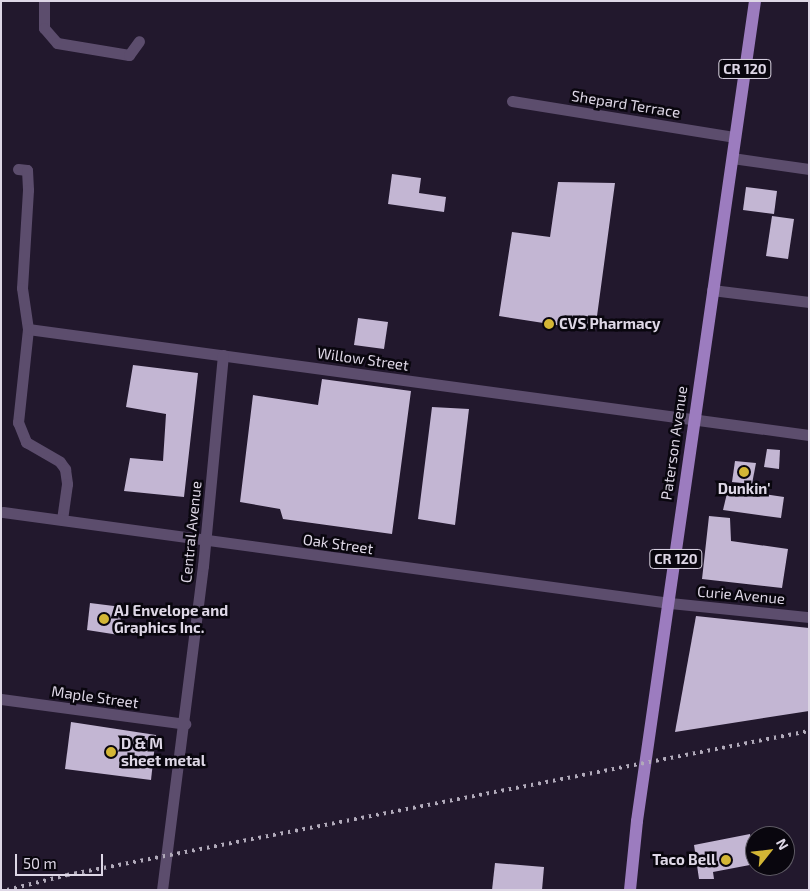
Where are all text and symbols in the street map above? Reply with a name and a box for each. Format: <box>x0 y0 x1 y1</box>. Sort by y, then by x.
road number: CR 120 <box>718 58 772 80</box>
street label: Shepard Terrace <box>570 86 682 122</box>
place label: CVS Pharmacy <box>559 315 661 333</box>
marker: CVS Pharmacy <box>543 318 555 330</box>
street label: Willow Street <box>316 344 410 374</box>
street label: Paterson Avenue <box>657 385 691 501</box>
marker: Dunkin' <box>738 466 750 478</box>
street label: Central Avenue <box>177 480 205 584</box>
place label: Dunkin' <box>718 480 770 498</box>
street label: Oak Street <box>302 530 374 558</box>
road number: CR 120 <box>648 548 704 570</box>
street label: Curie Avenue <box>696 582 786 608</box>
place label: AJ Envelope and Graphics Inc. <box>114 601 228 636</box>
marker: AJ Envelope and Graphics Inc. <box>98 613 110 625</box>
street label: Maple Street <box>50 682 140 712</box>
place label: D & M sheet metal <box>121 734 206 769</box>
marker: D & M sheet metal <box>105 746 117 758</box>
north arrow <box>745 826 795 876</box>
text: N <box>773 835 793 853</box>
scale bar <box>18 844 105 876</box>
place label: Taco Bell <box>652 851 716 869</box>
text: 50 m <box>23 854 57 872</box>
marker: Taco Bell <box>720 854 732 866</box>

